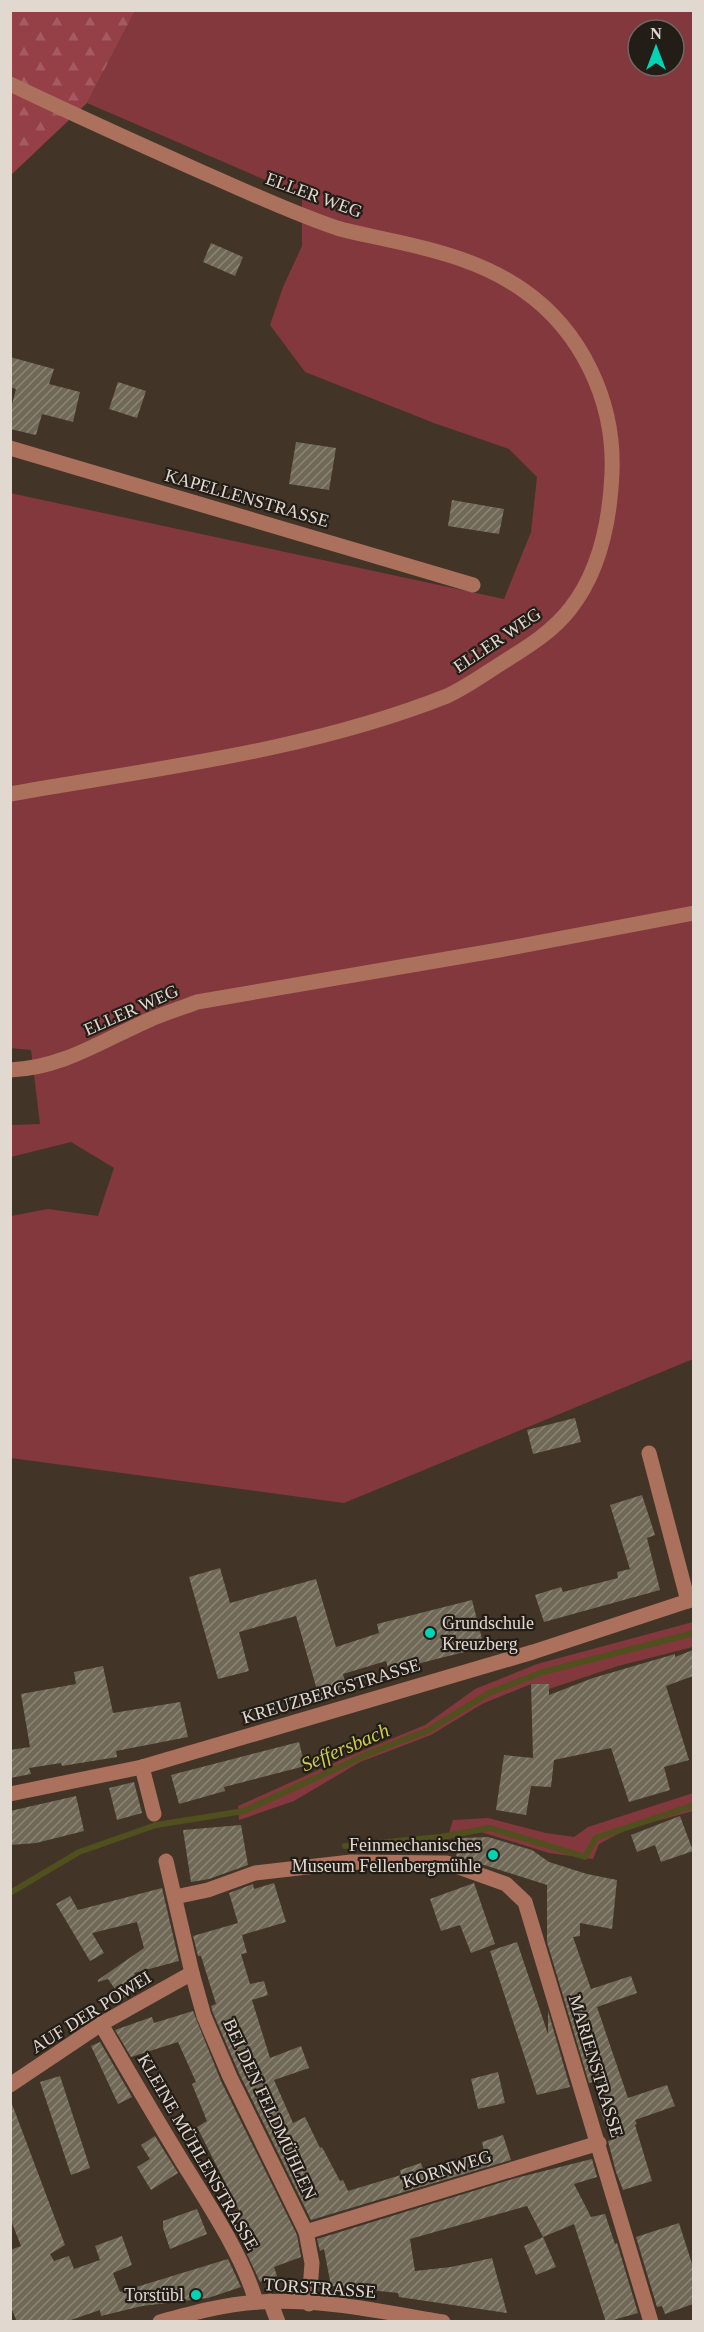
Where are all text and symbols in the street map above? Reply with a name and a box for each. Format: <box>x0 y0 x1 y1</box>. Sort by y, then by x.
north arrow <box>626 18 686 78</box>
text: N <box>650 25 662 42</box>
street label: ELLER WEG <box>263 168 365 222</box>
street label: KAPELLENSTRASSE <box>163 465 331 531</box>
street label: ELLER WEG <box>449 603 545 677</box>
street label: ELLER WEG <box>81 980 181 1040</box>
place label: Grundschule Kreuzberg <box>442 1613 534 1654</box>
marker: Grundschule Kreuzberg <box>423 1626 437 1640</box>
street label: KREUZBERGSTRASSE <box>240 1654 422 1728</box>
water label: Seffersbach <box>298 1719 393 1776</box>
place label: Feinmechanisches Museum Fellenbergmühle <box>292 1835 481 1876</box>
marker: Feinmechanisches Museum Fellenbergmühle <box>486 1848 500 1862</box>
street label: AUF DER POWEI <box>27 1967 155 2057</box>
street label: MARIENSTRASSE <box>565 1992 627 2140</box>
street label: BEI DEN FELDMÜHLEN <box>219 2016 321 2202</box>
street label: KLEINE MÜHLENSTRASSE <box>133 2050 263 2254</box>
street label: KORNWEG <box>400 2146 494 2192</box>
street label: TORSTRASSE <box>263 2274 377 2302</box>
place label: Torstübl <box>124 2285 184 2305</box>
marker: Torstübl <box>189 2288 203 2302</box>

